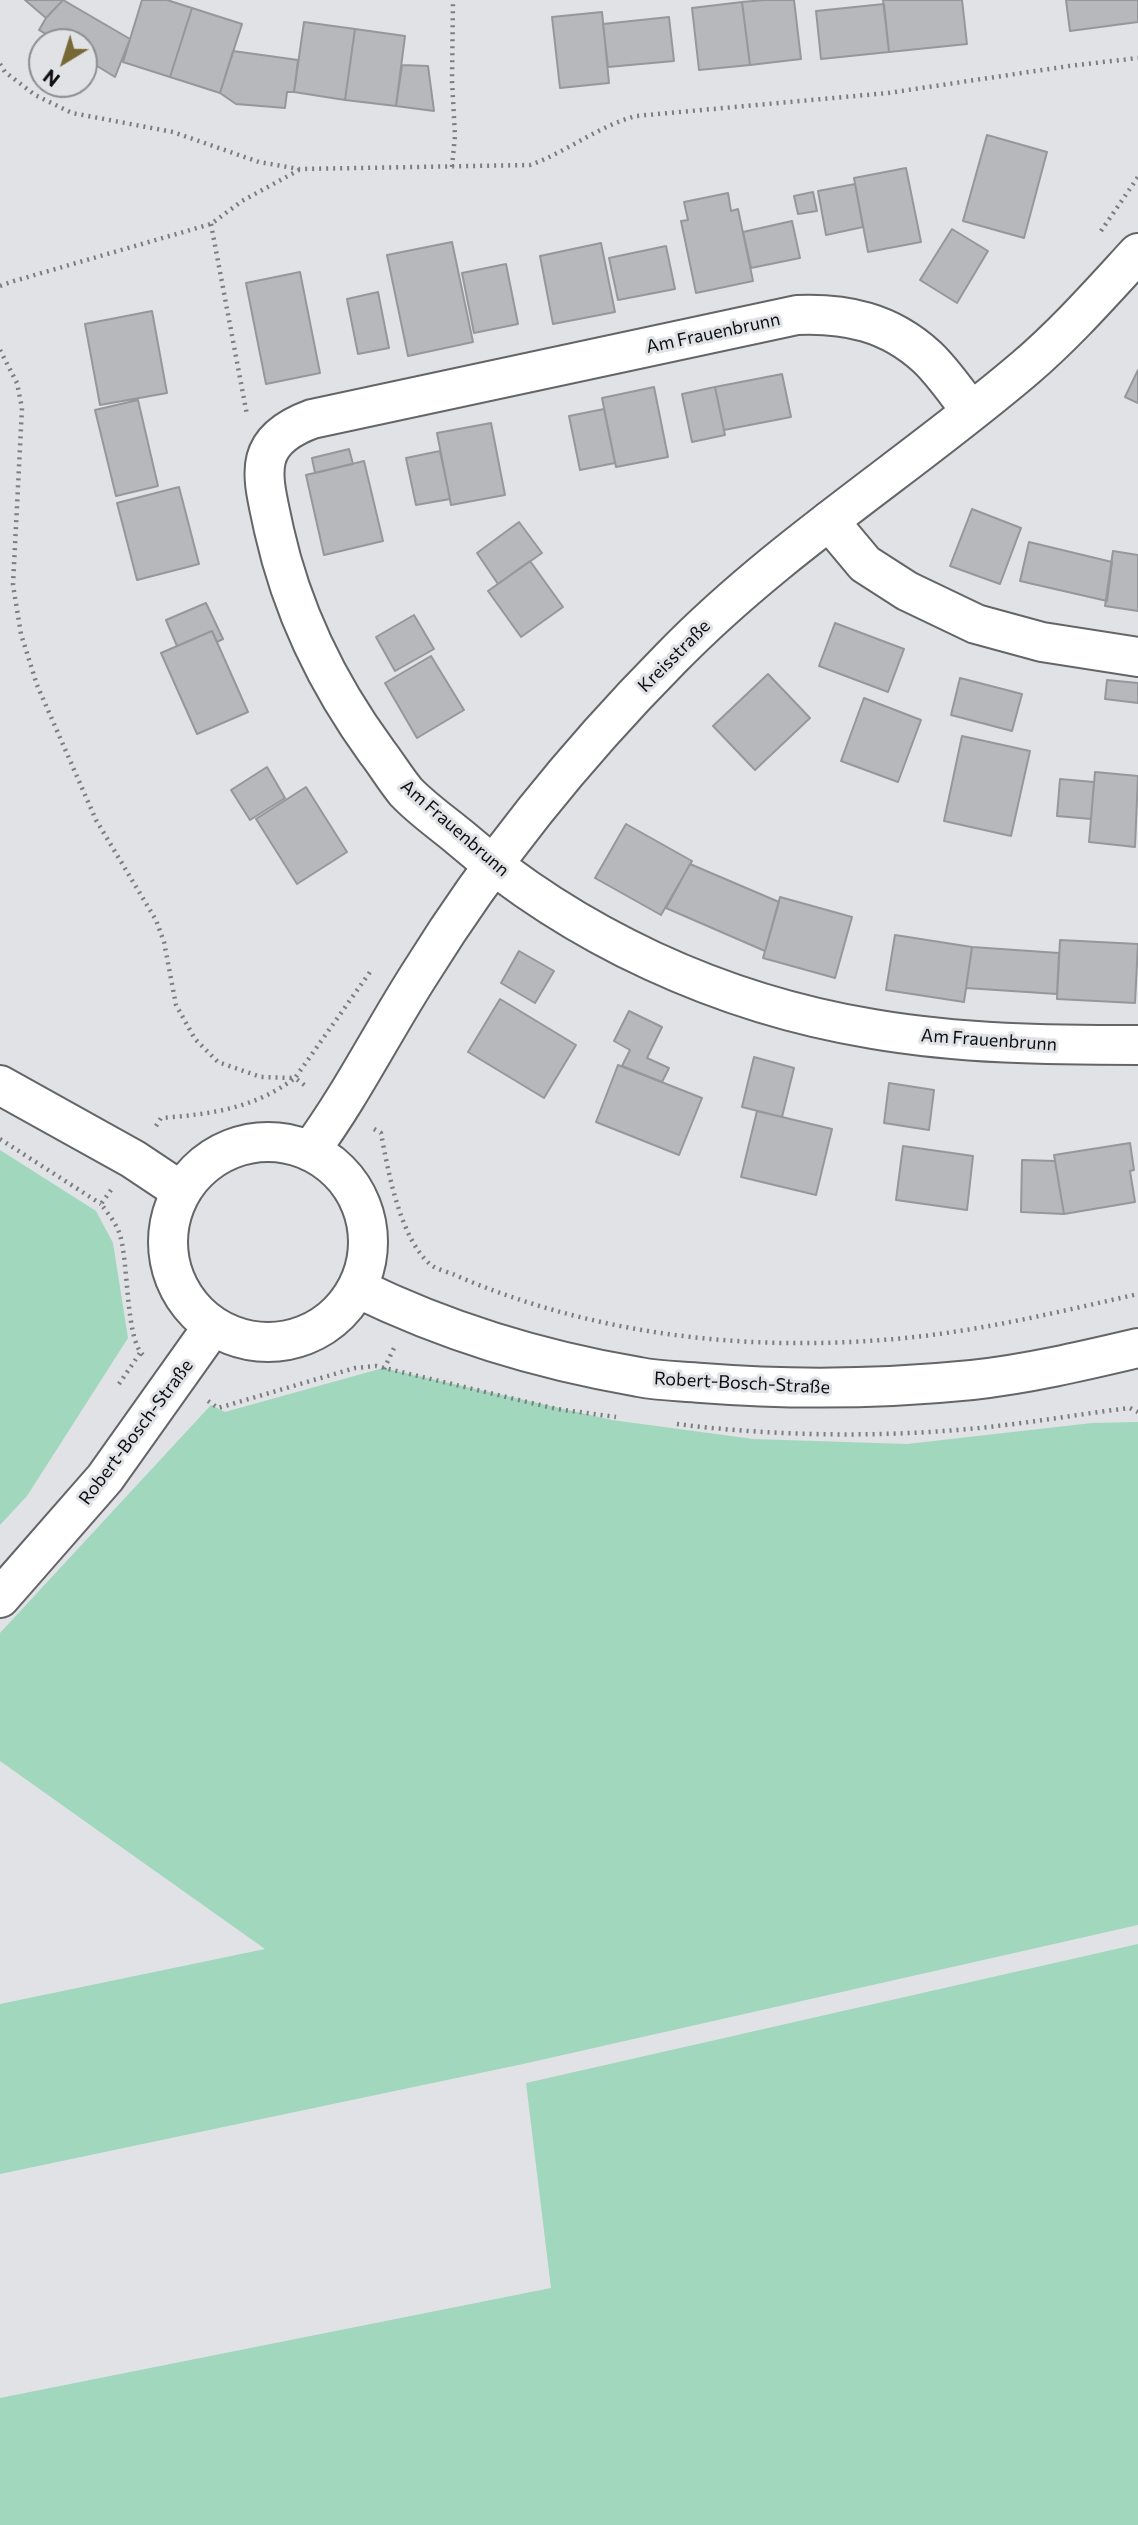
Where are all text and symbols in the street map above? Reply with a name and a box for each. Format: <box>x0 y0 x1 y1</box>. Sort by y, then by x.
north arrow <box>28 28 98 98</box>
text: N <box>38 65 64 92</box>
street label: Am Frauenbrunn <box>644 308 782 358</box>
street label: Kreisstraße <box>633 615 715 697</box>
street label: Am Frauenbrunn <box>396 775 514 881</box>
street label: Am Frauenbrunn <box>920 1024 1058 1056</box>
street label: Robert-Bosch-Straße <box>74 1355 198 1509</box>
street label: Robert-Bosch-Straße <box>653 1368 831 1398</box>

